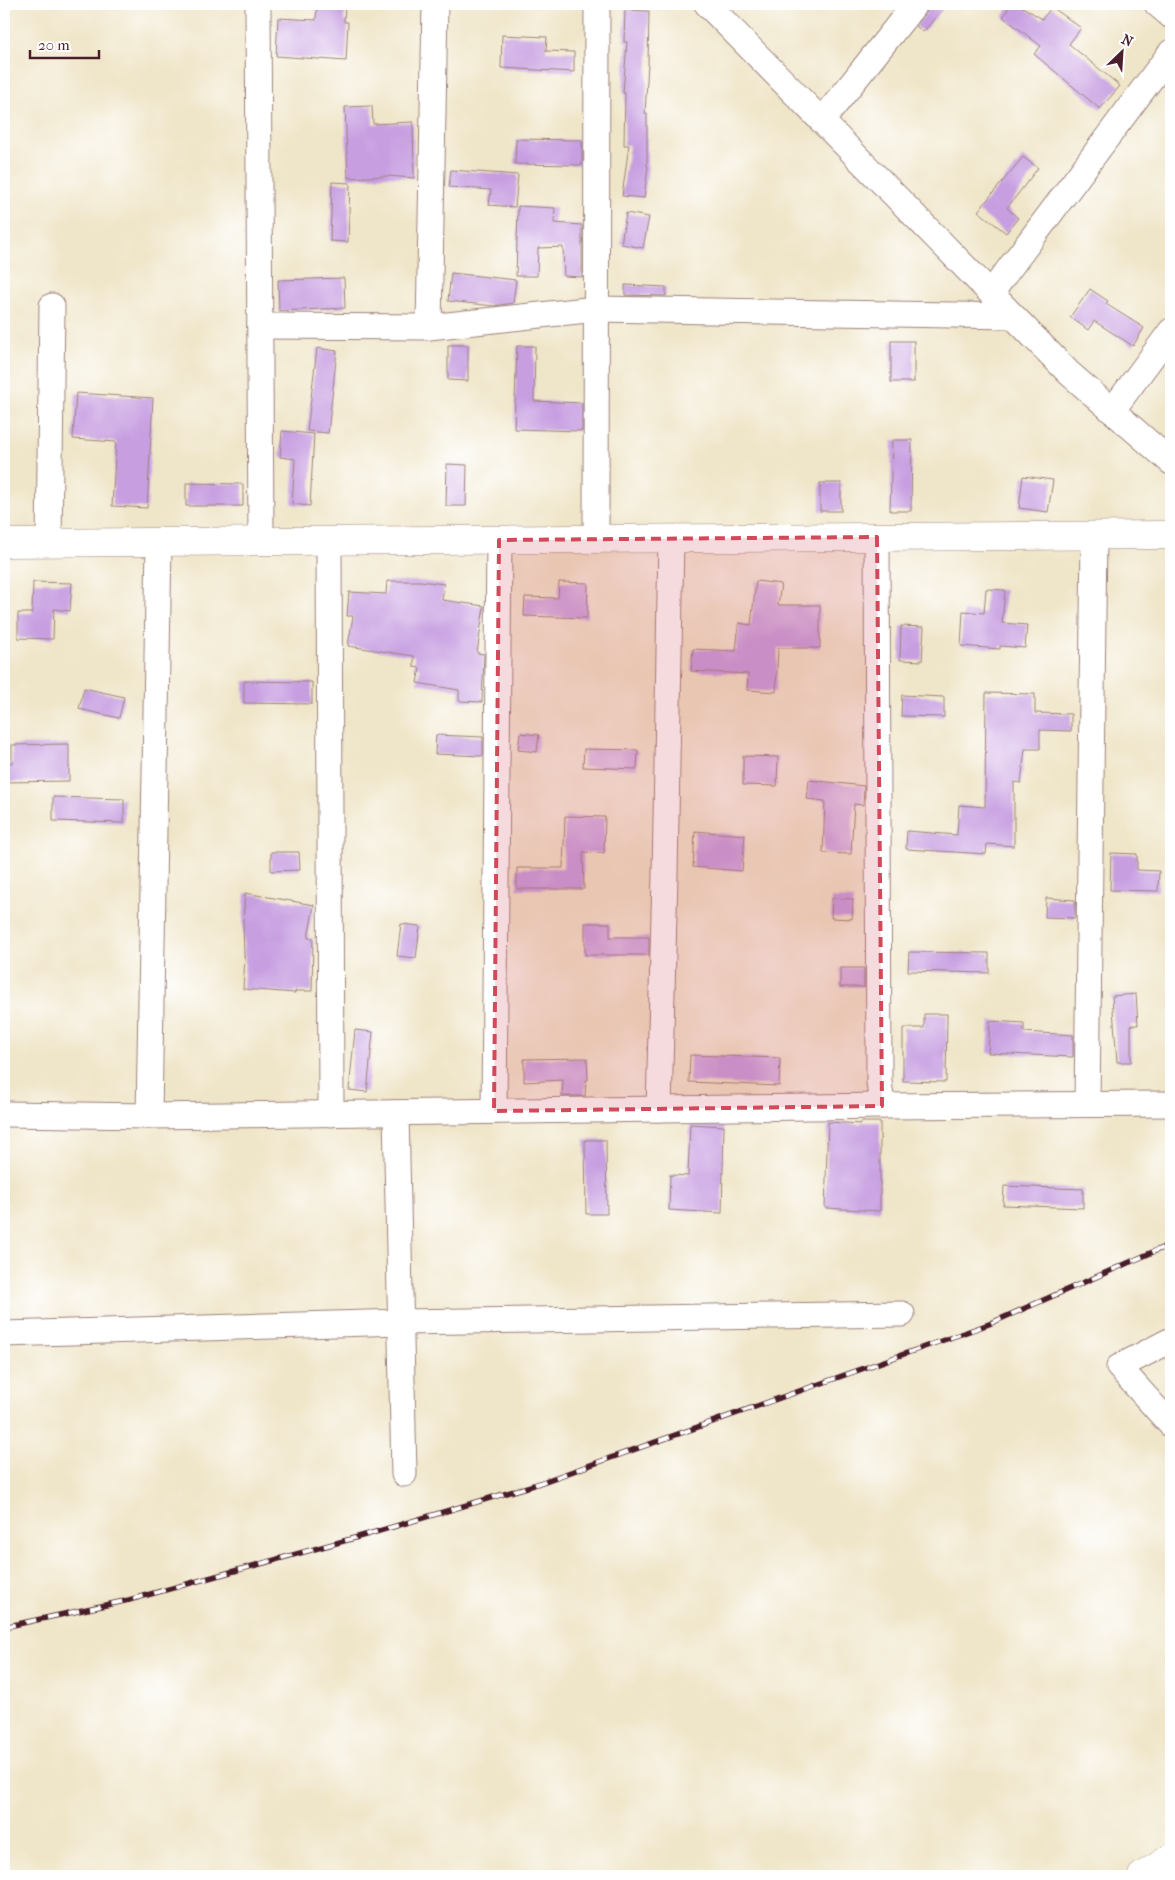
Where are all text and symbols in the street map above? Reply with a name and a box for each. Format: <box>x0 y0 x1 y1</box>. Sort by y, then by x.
scale bar <box>30 28 99 60</box>
north arrow <box>1098 28 1148 78</box>
text: N <box>1119 31 1136 51</box>
text: 20 m <box>38 36 70 54</box>

